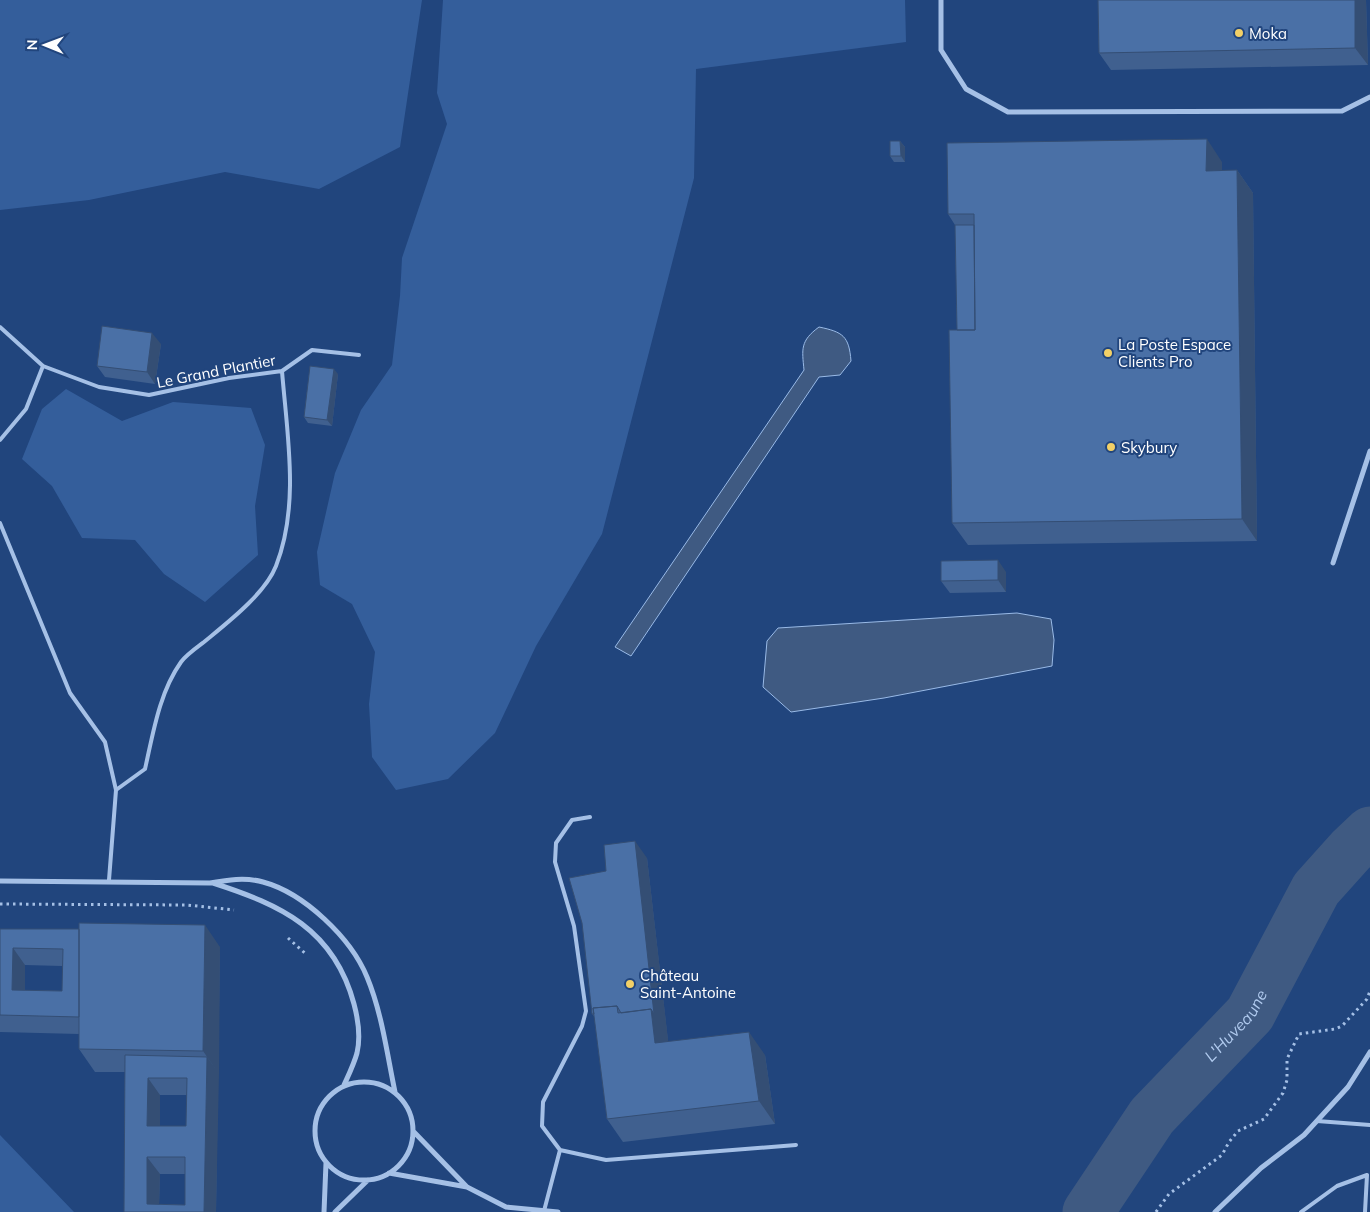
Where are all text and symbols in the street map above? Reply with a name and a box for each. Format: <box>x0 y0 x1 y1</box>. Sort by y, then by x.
north arrow <box>20 20 70 70</box>
place label: Moka <box>1249 24 1287 43</box>
marker: Moka <box>1233 27 1245 39</box>
text: N <box>23 39 41 50</box>
place label: La Poste Espace Clients Pro <box>1118 335 1231 371</box>
marker: La Poste Espace Clients Pro <box>1102 347 1114 359</box>
street label: Le Grand Plantier <box>155 350 278 392</box>
place label: Skybury <box>1121 438 1177 457</box>
marker: Skybury <box>1105 441 1117 453</box>
place label: Château Saint-Antoine <box>640 966 736 1002</box>
marker: Château Saint-Antoine <box>624 978 636 990</box>
water label: L'Huveaune <box>1200 986 1271 1065</box>

